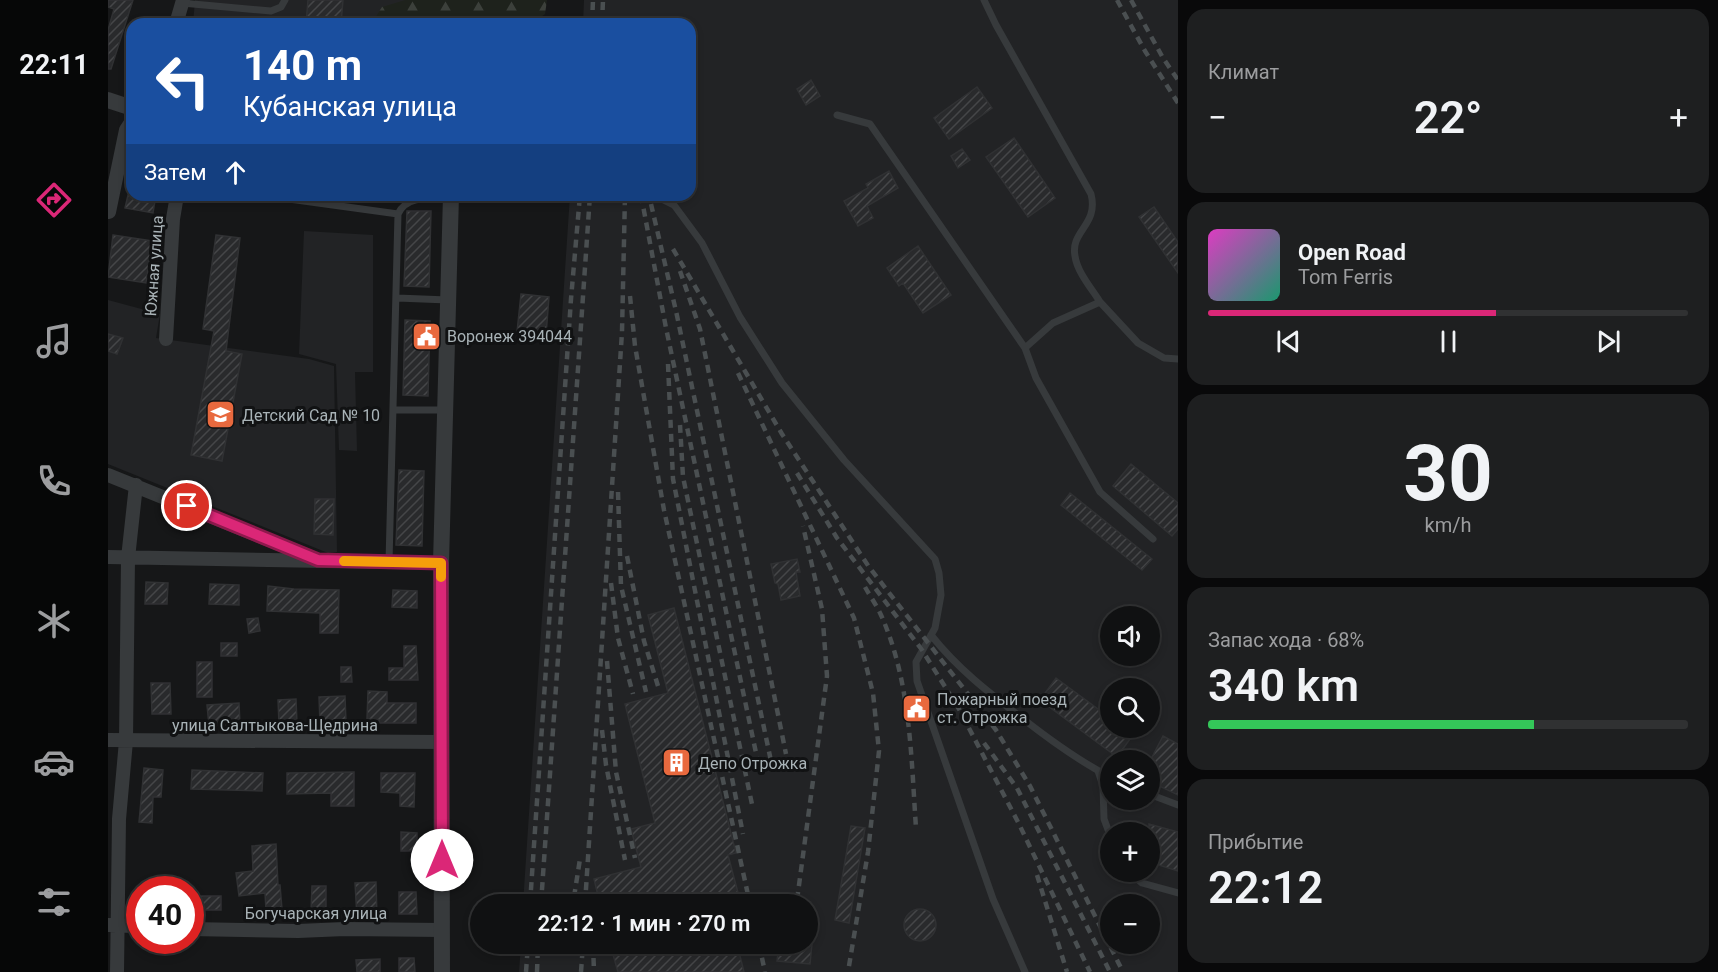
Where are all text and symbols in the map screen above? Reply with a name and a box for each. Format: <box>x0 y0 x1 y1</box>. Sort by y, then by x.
text: 140 m <box>243 41 362 90</box>
icon: left <box>144 42 222 120</box>
text: 22:11 <box>19 49 89 81</box>
text: Климат <box>1208 60 1279 84</box>
text: Кубанская улица <box>243 91 457 123</box>
text: 22° <box>1414 91 1482 144</box>
text: − <box>1208 98 1227 137</box>
text: + <box>1669 98 1688 137</box>
icon: ahead <box>219 156 252 189</box>
text: Затем <box>144 160 207 185</box>
icon: directions <box>33 179 75 221</box>
street label: Южная улица <box>141 215 167 317</box>
text: Open Road <box>1298 240 1406 265</box>
text: Tom Ferris <box>1298 265 1393 289</box>
icon: music <box>33 320 75 362</box>
public building icon: Воронеж 394044 <box>410 320 442 352</box>
icon: previous <box>1272 325 1305 358</box>
icon: pause <box>1432 325 1465 358</box>
icon: next <box>1592 325 1625 358</box>
place label: Воронеж 394044 <box>447 327 572 346</box>
school or university icon: Детский Сад № 10 <box>205 399 237 431</box>
place label: Детский Сад № 10 <box>242 406 380 425</box>
text: 30 <box>1403 428 1493 519</box>
icon: phone <box>33 460 75 502</box>
pin <box>161 480 212 531</box>
icon: arrive <box>170 489 203 522</box>
text: km/h <box>1425 513 1471 537</box>
icon: climate <box>33 600 75 642</box>
map controls <box>1100 606 1160 954</box>
button: sound <box>1100 606 1160 666</box>
text: Запас хода · 68% <box>1208 628 1364 652</box>
text: 340 km <box>1208 659 1359 712</box>
button: search <box>1100 678 1160 738</box>
place label: Пожарный поезд ст. Отрожка <box>937 690 1067 727</box>
public building icon: Пожарный поезд ст. Отрожка <box>900 692 932 724</box>
street label: улица Салтыкова-Щедрина <box>172 716 378 735</box>
icon: car <box>33 741 75 783</box>
building icon: Депо Отрожка <box>661 747 693 779</box>
button: layers <box>1100 750 1160 810</box>
place label: Депо Отрожка <box>698 754 807 773</box>
button: + <box>1100 822 1160 882</box>
position arrow <box>410 828 474 892</box>
text: Прибытие <box>1208 830 1303 854</box>
text: 22:12 <box>1208 861 1323 914</box>
speed limit sign: 40 <box>126 876 204 954</box>
icon: filters <box>33 881 75 923</box>
button: − <box>1100 894 1160 954</box>
street label: Богучарская улица <box>245 904 387 923</box>
text: 22:12 · 1 мин · 270 m <box>538 911 750 936</box>

